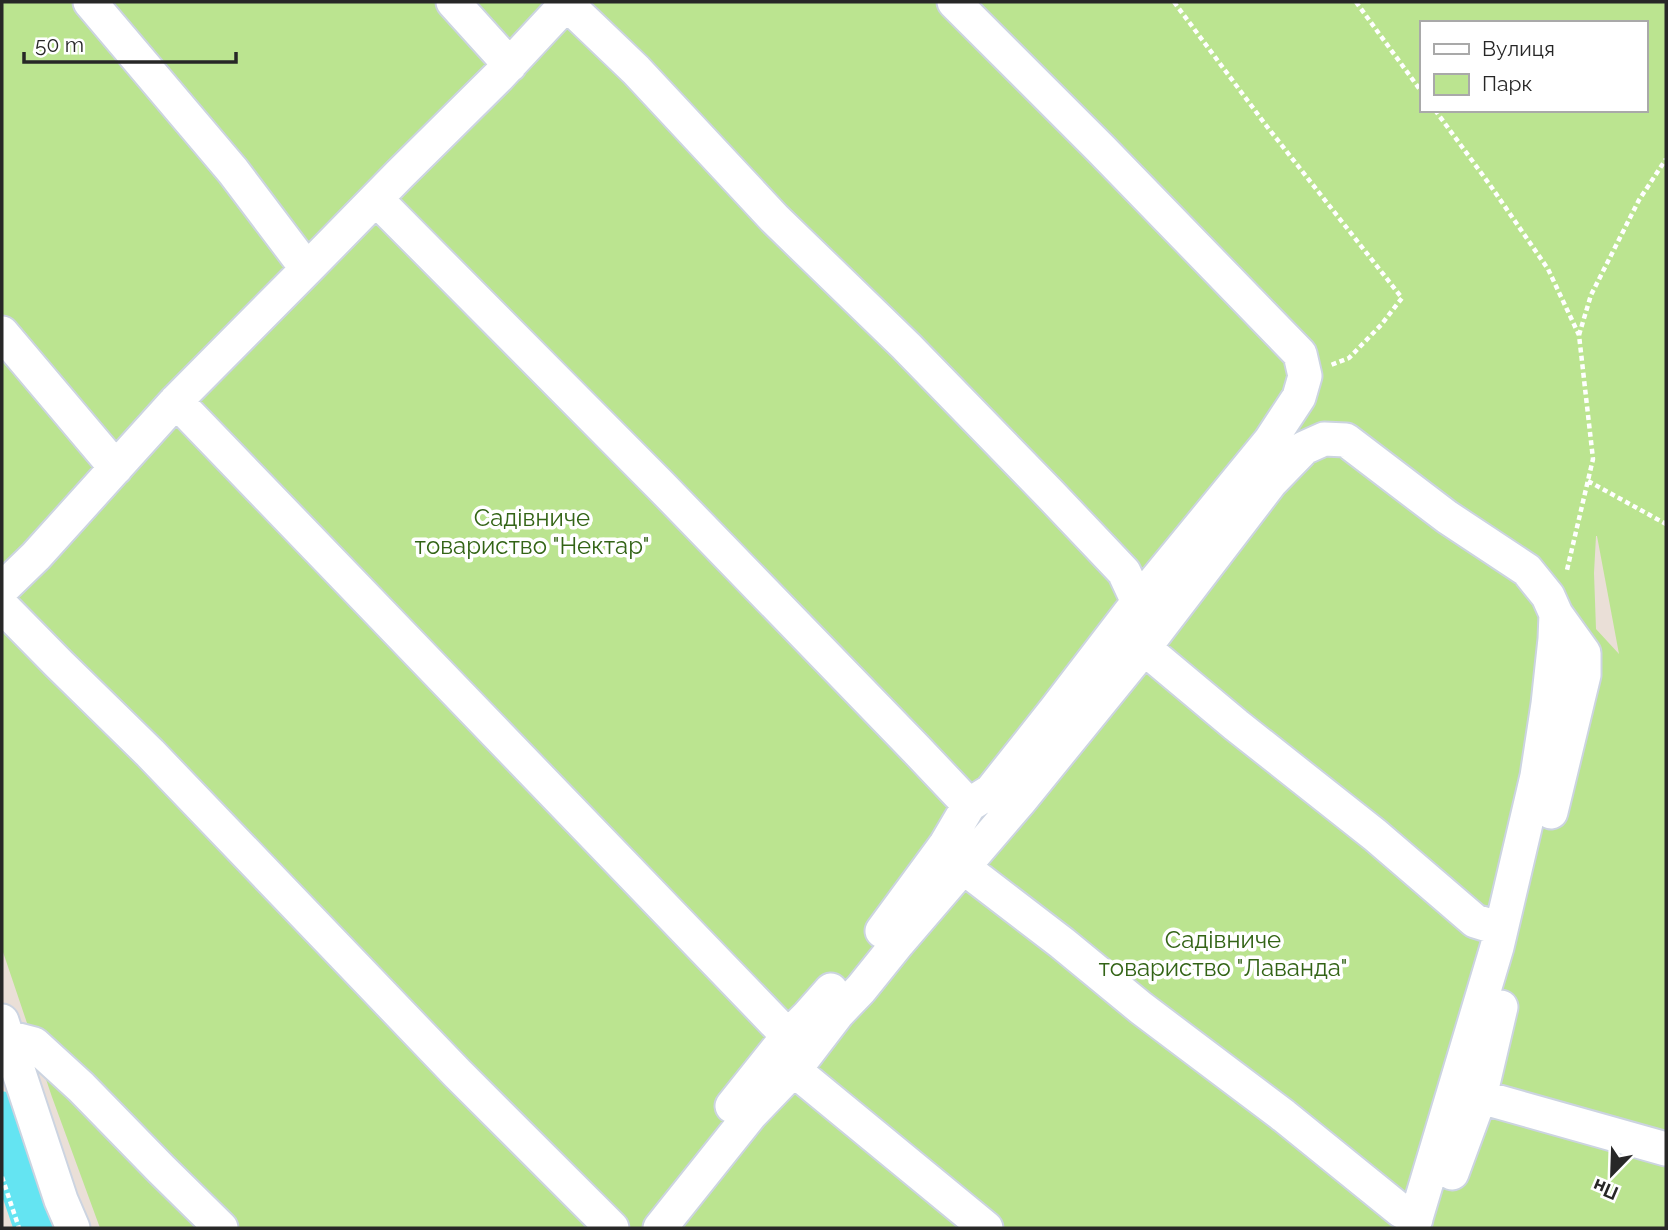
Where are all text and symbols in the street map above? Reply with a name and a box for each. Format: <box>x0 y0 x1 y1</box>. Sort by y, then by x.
scale bar <box>24 21 236 65</box>
legend <box>1420 21 1647 112</box>
text: 50 m <box>35 32 84 57</box>
text: Вулиця <box>1482 36 1555 61</box>
text: Парк <box>1482 71 1532 96</box>
park label: Садівниче товариство "Нектар" <box>415 503 649 560</box>
park label: Садівниче товариство "Лаванда" <box>1098 925 1348 982</box>
north arrow <box>1577 1139 1647 1209</box>
text: Пн <box>1589 1175 1621 1205</box>

